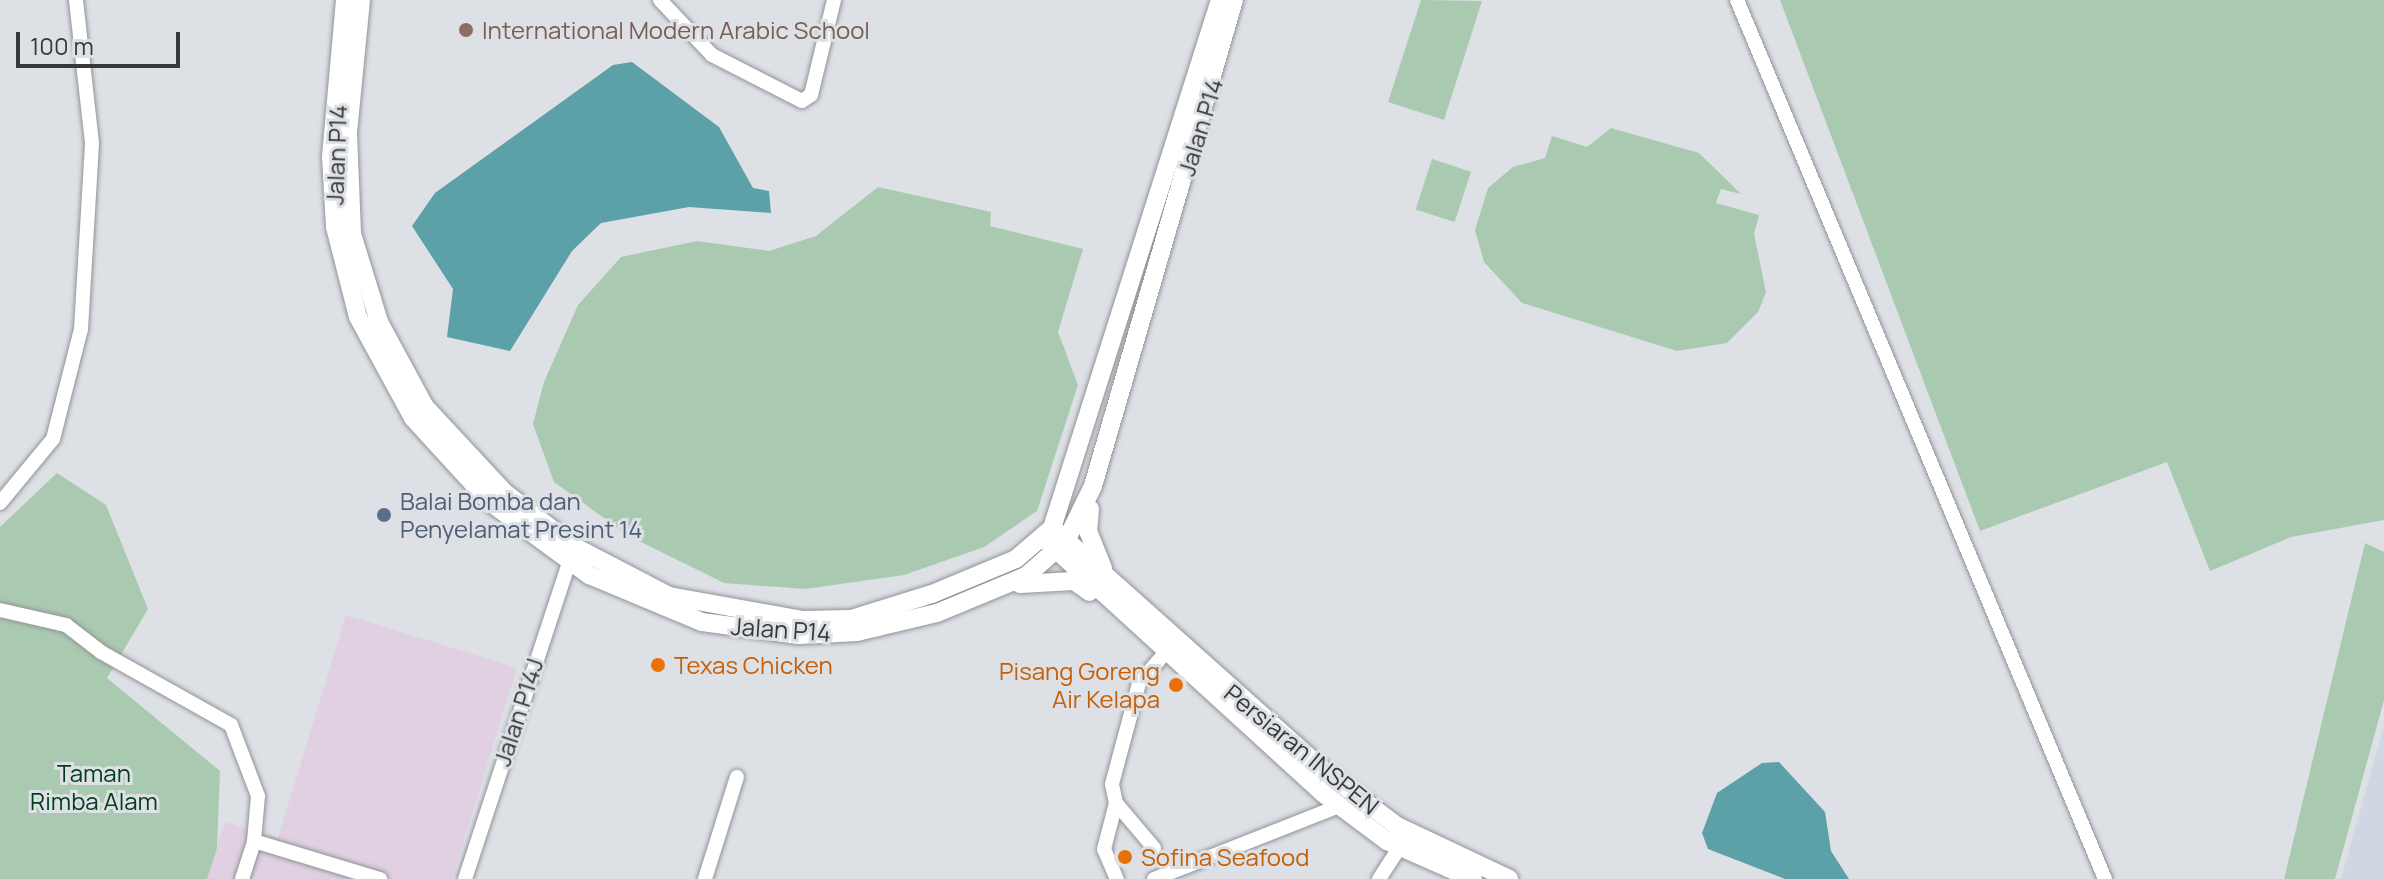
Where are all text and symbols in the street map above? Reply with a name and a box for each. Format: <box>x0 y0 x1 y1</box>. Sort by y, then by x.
scale bar <box>20 16 184 66</box>
place label: International Modern Arabic School <box>482 16 870 44</box>
marker: International Modern Arabic School <box>457 21 475 39</box>
text: 100 m <box>30 29 94 62</box>
street label: Jalan P14 <box>1172 75 1228 179</box>
street label: Jalan P14 <box>320 104 352 206</box>
place label: Balai Bomba dan Penyelamat Presint 14 <box>400 487 642 543</box>
marker: Balai Bomba dan Penyelamat Presint 14 <box>375 506 393 524</box>
street label: Jalan P14 <box>730 611 832 647</box>
place label: Texas Chicken <box>674 651 833 679</box>
street label: Jalan P14J <box>487 654 549 770</box>
marker: Texas Chicken <box>649 656 667 674</box>
place label: Pisang Goreng Air Kelapa <box>999 657 1160 713</box>
marker: Pisang Goreng Air Kelapa <box>1167 676 1185 694</box>
street label: Persiaran INSPEN <box>1219 678 1385 820</box>
park label: Taman Rimba Alam <box>30 759 158 815</box>
place label: Sofina Seafood <box>1141 843 1309 871</box>
marker: Sofina Seafood <box>1116 848 1134 866</box>

